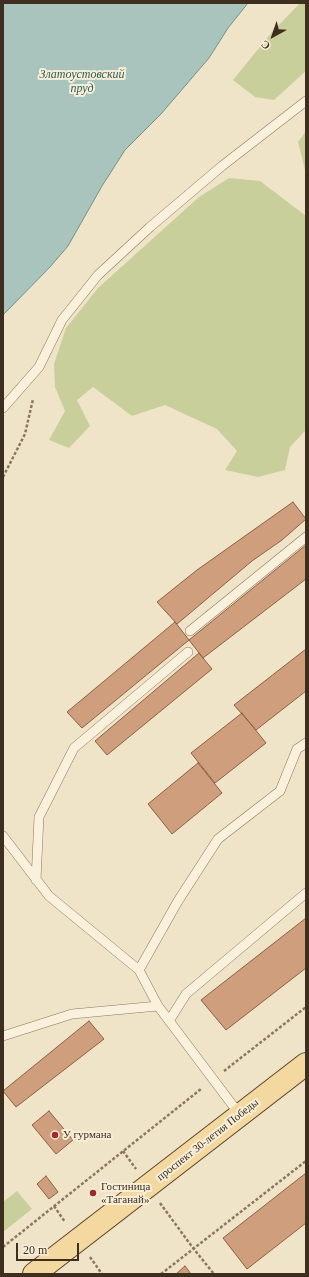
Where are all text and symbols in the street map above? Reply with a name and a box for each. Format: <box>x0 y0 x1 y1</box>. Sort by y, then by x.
north arrow <box>253 16 293 56</box>
text: С <box>258 38 272 52</box>
water label: Златоустовский пруд <box>39 68 125 96</box>
street label: проспект 30-летия Победы <box>154 1096 262 1184</box>
place label: У гурмана <box>63 1128 111 1142</box>
marker: У гурмана <box>50 1130 60 1140</box>
place label: Гостиница «Таганай» <box>101 1180 150 1206</box>
marker: Гостиница «Таганай» <box>88 1188 98 1198</box>
scale bar <box>18 1235 81 1261</box>
text: 20 m <box>23 1243 47 1257</box>

